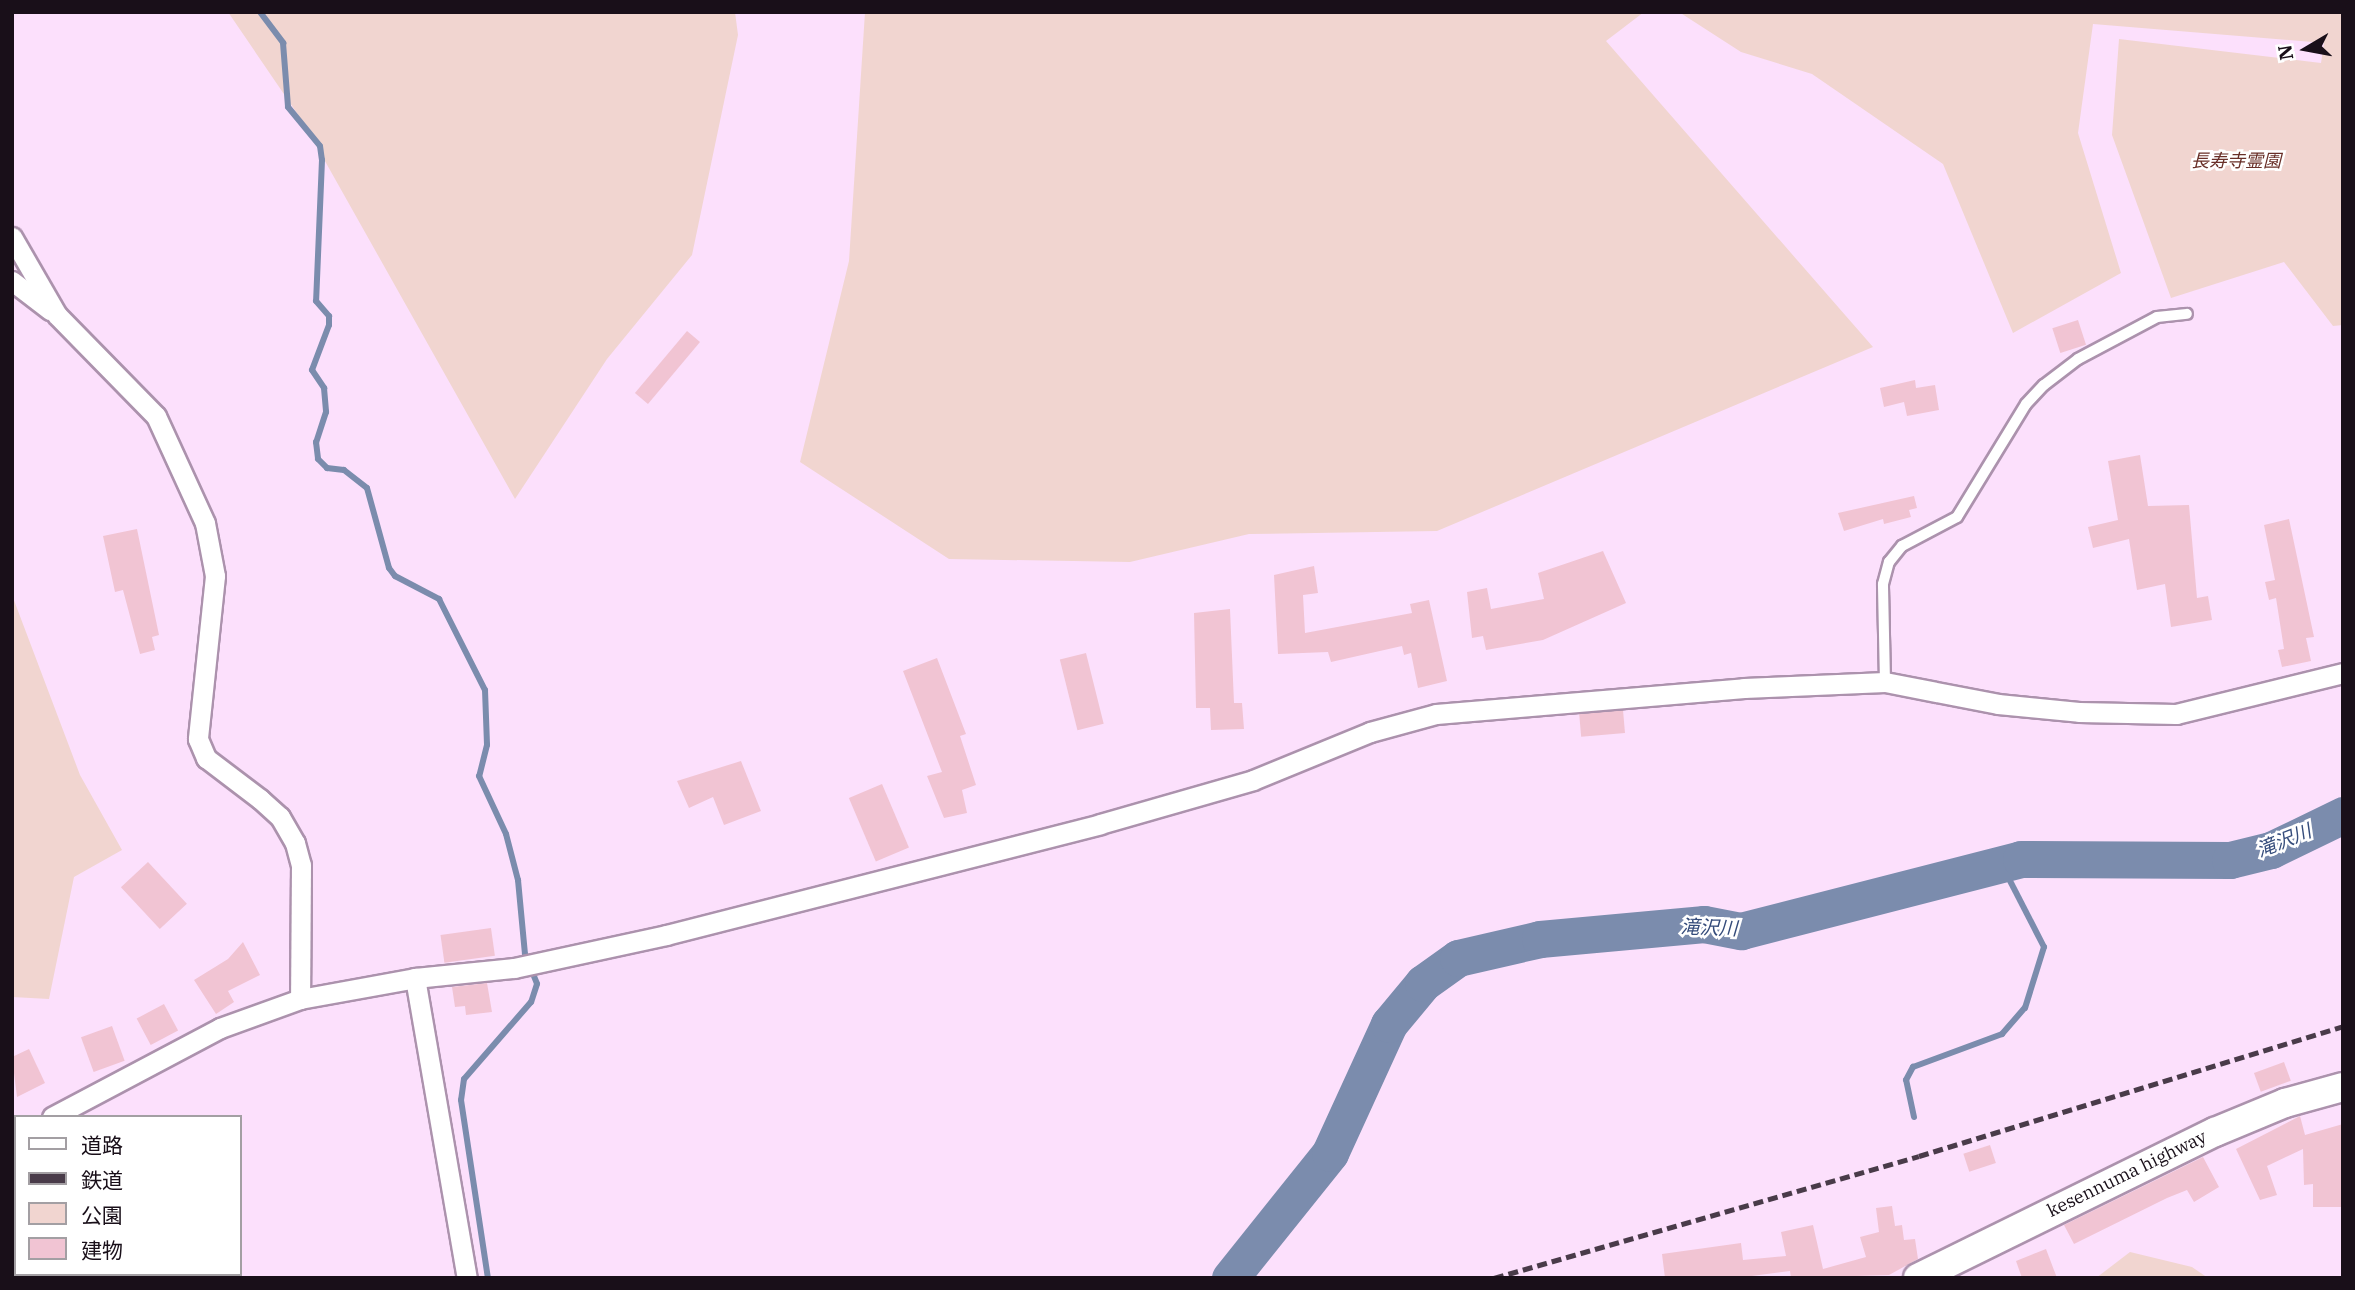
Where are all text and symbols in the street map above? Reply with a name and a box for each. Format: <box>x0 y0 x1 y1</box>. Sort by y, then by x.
north arrow <box>2271 14 2341 84</box>
text: N <box>2272 43 2298 62</box>
park label: 長寿寺霊園 <box>2191 150 2281 172</box>
water label: 滝沢川 <box>2253 820 2315 862</box>
water label: 滝沢川 <box>1680 916 1738 940</box>
legend <box>14 1115 242 1276</box>
street label: kesennuma highway <box>2044 1126 2210 1222</box>
text: 道路 <box>81 1131 123 1159</box>
text: 鉄道 <box>81 1166 123 1194</box>
text: 公園 <box>81 1201 123 1229</box>
text: 建物 <box>81 1236 123 1264</box>

